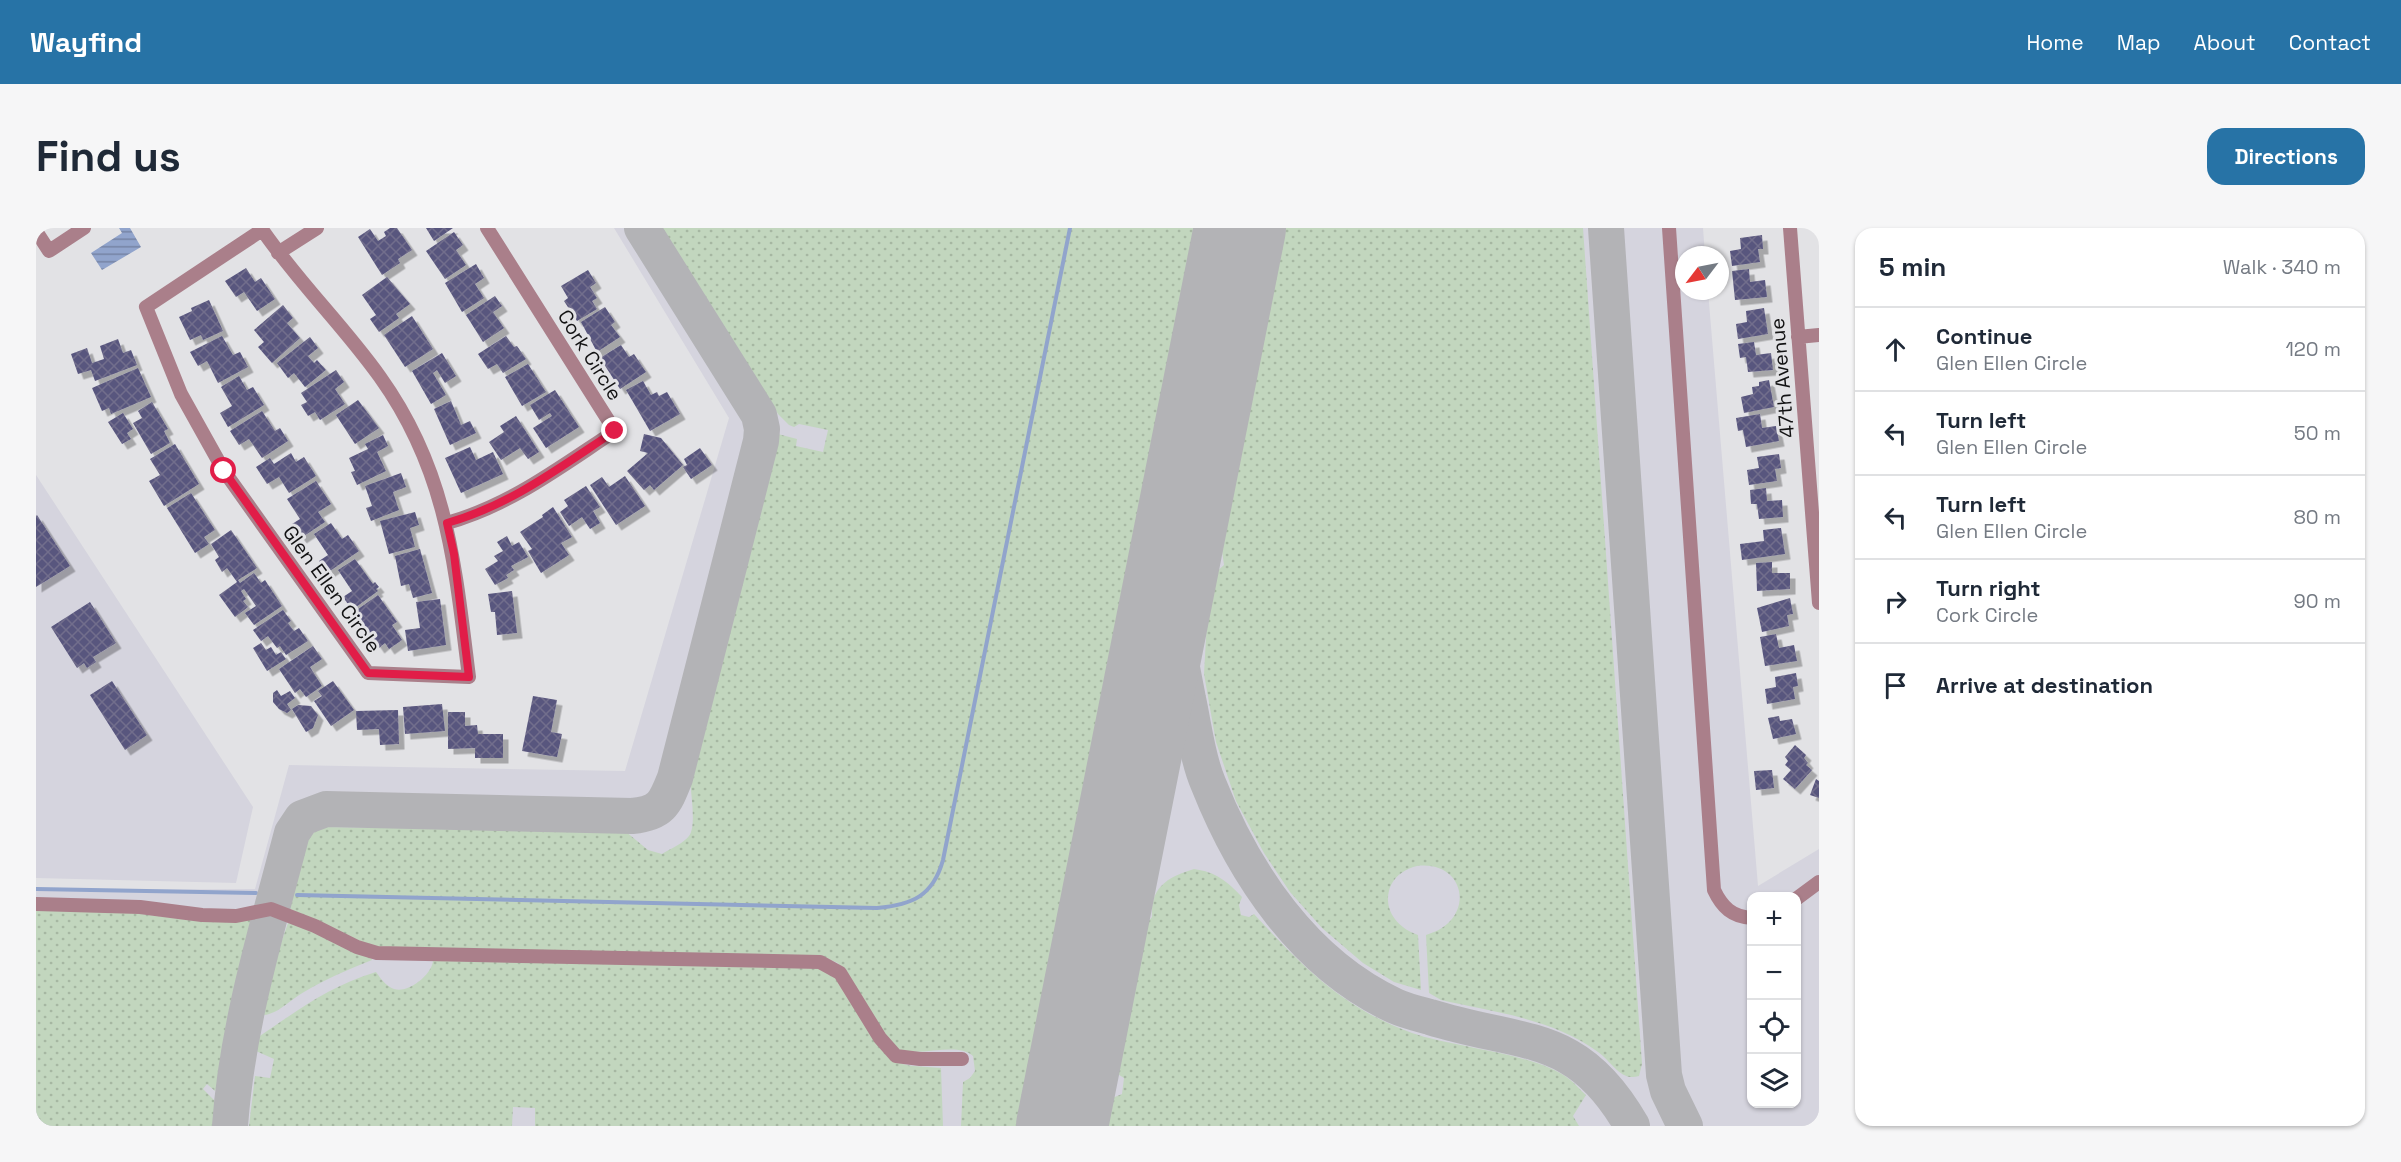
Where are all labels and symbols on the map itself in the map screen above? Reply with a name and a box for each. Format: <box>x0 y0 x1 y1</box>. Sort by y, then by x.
north arrow <box>1675 246 1729 300</box>
street label: Cork Circle <box>552 305 628 405</box>
street label: 47th Avenue <box>1764 317 1800 439</box>
route end <box>601 417 627 443</box>
route start <box>210 457 236 483</box>
street label: Glen Ellen Circle <box>277 520 387 658</box>

